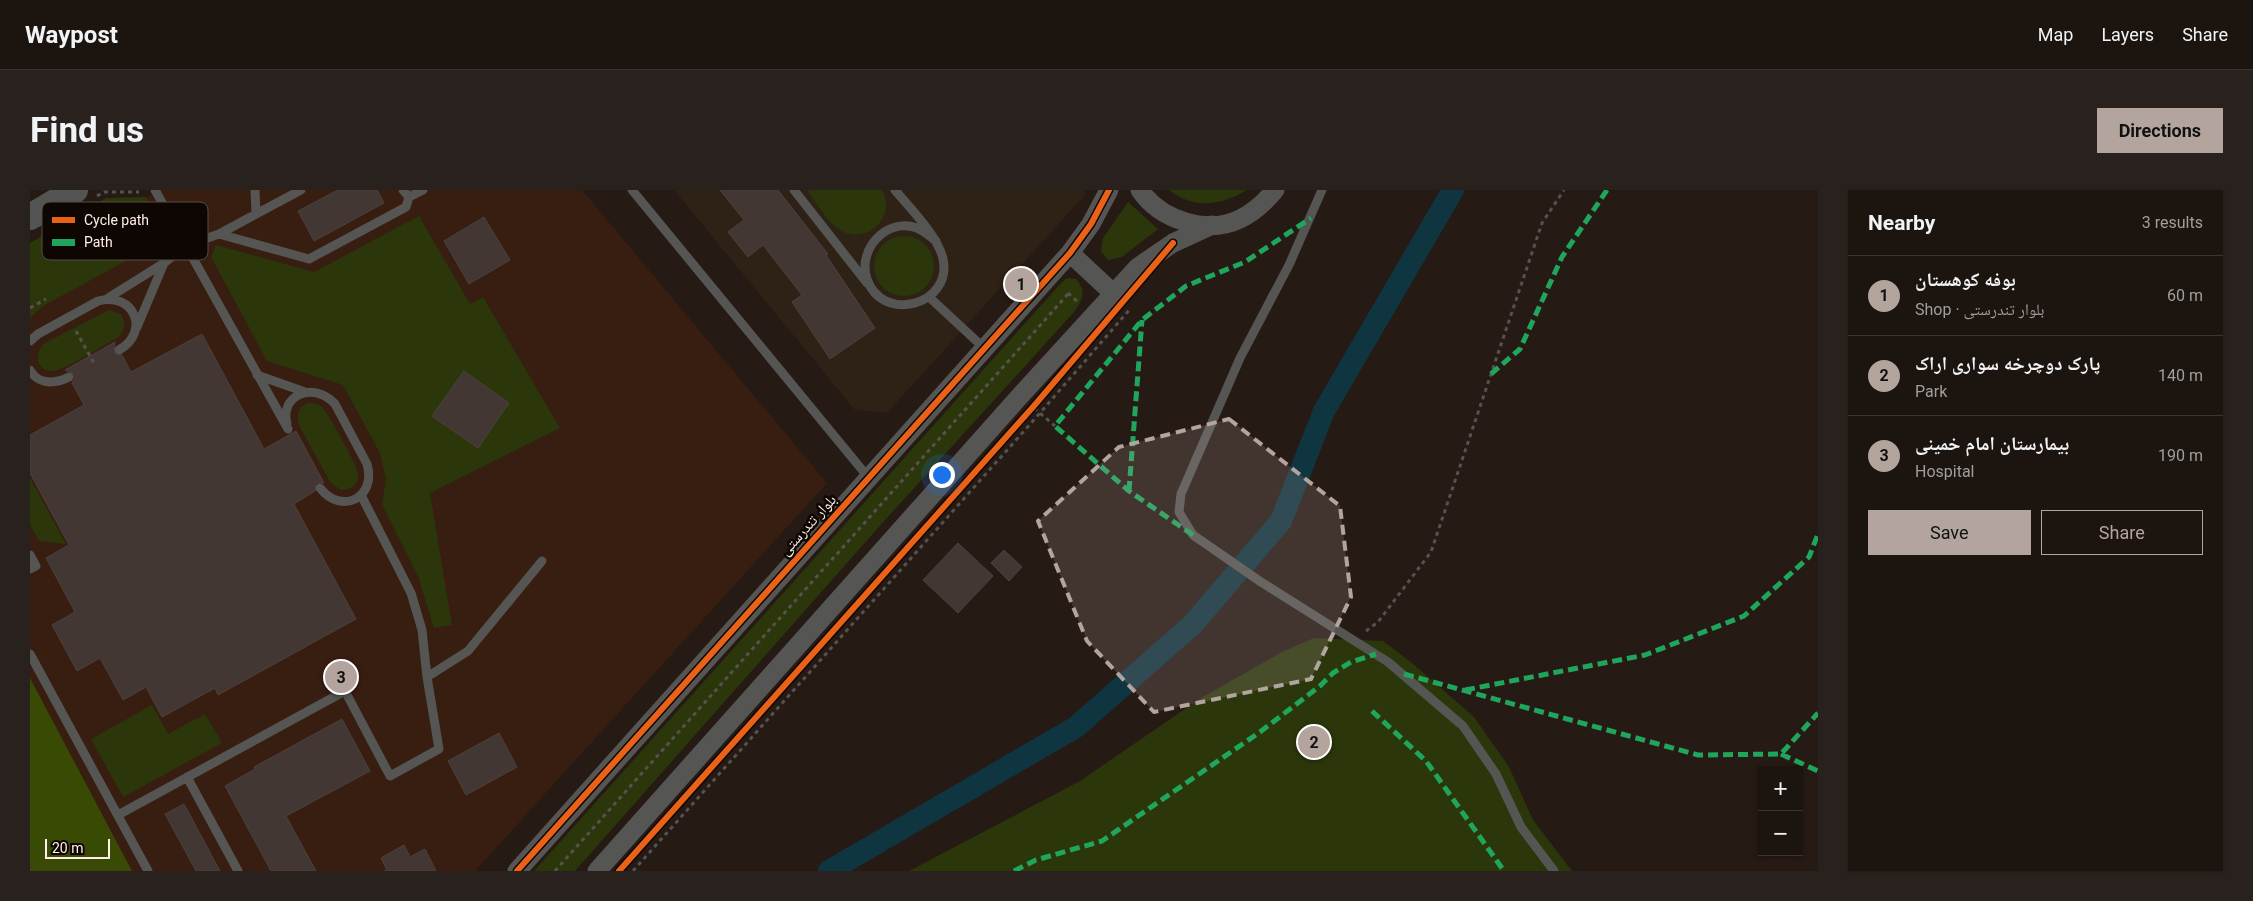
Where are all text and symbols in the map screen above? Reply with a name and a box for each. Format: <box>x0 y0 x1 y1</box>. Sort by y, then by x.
text: Waypost <box>25 21 118 49</box>
text: Map <box>2038 24 2073 45</box>
text: Layers <box>2101 24 2154 45</box>
text: Share <box>2182 24 2228 45</box>
button: Directions <box>2097 108 2223 153</box>
text: Find us <box>30 110 144 151</box>
legend <box>42 202 208 260</box>
text: Nearby <box>1868 211 1935 235</box>
text: Cycle path <box>84 212 149 228</box>
text: 3 results <box>2142 213 2203 232</box>
text: Path <box>84 234 113 250</box>
pin: 1 <box>1005 265 1037 303</box>
text: بوفه کوهستان <box>1915 268 2016 291</box>
text: 1 <box>1879 286 1889 305</box>
text: 60 m <box>2167 286 2203 305</box>
text: Shop · بلوار تندرستی <box>1915 300 2045 319</box>
text: پارک دوچرخه سواری اراک <box>1915 352 2100 375</box>
text: 2 <box>1879 366 1889 385</box>
text: 140 m <box>2158 366 2203 385</box>
text: Park <box>1915 382 1947 401</box>
text: بیمارستان امام خمینی <box>1915 432 2069 455</box>
text: 3 <box>1879 446 1889 465</box>
text: 190 m <box>2158 446 2203 465</box>
your location <box>929 462 955 488</box>
text: Hospital <box>1915 462 1975 481</box>
street label: بلوار تندرستی <box>776 491 841 560</box>
button: Save <box>1868 510 2031 555</box>
button: Share <box>2041 510 2203 555</box>
pin: 3 <box>325 658 357 696</box>
pin: 2 <box>1298 723 1330 761</box>
map controls <box>1758 766 1803 856</box>
button: + <box>1758 766 1803 811</box>
button: − <box>1758 811 1803 856</box>
scale bar <box>45 836 110 859</box>
text: 20 m <box>52 840 84 856</box>

